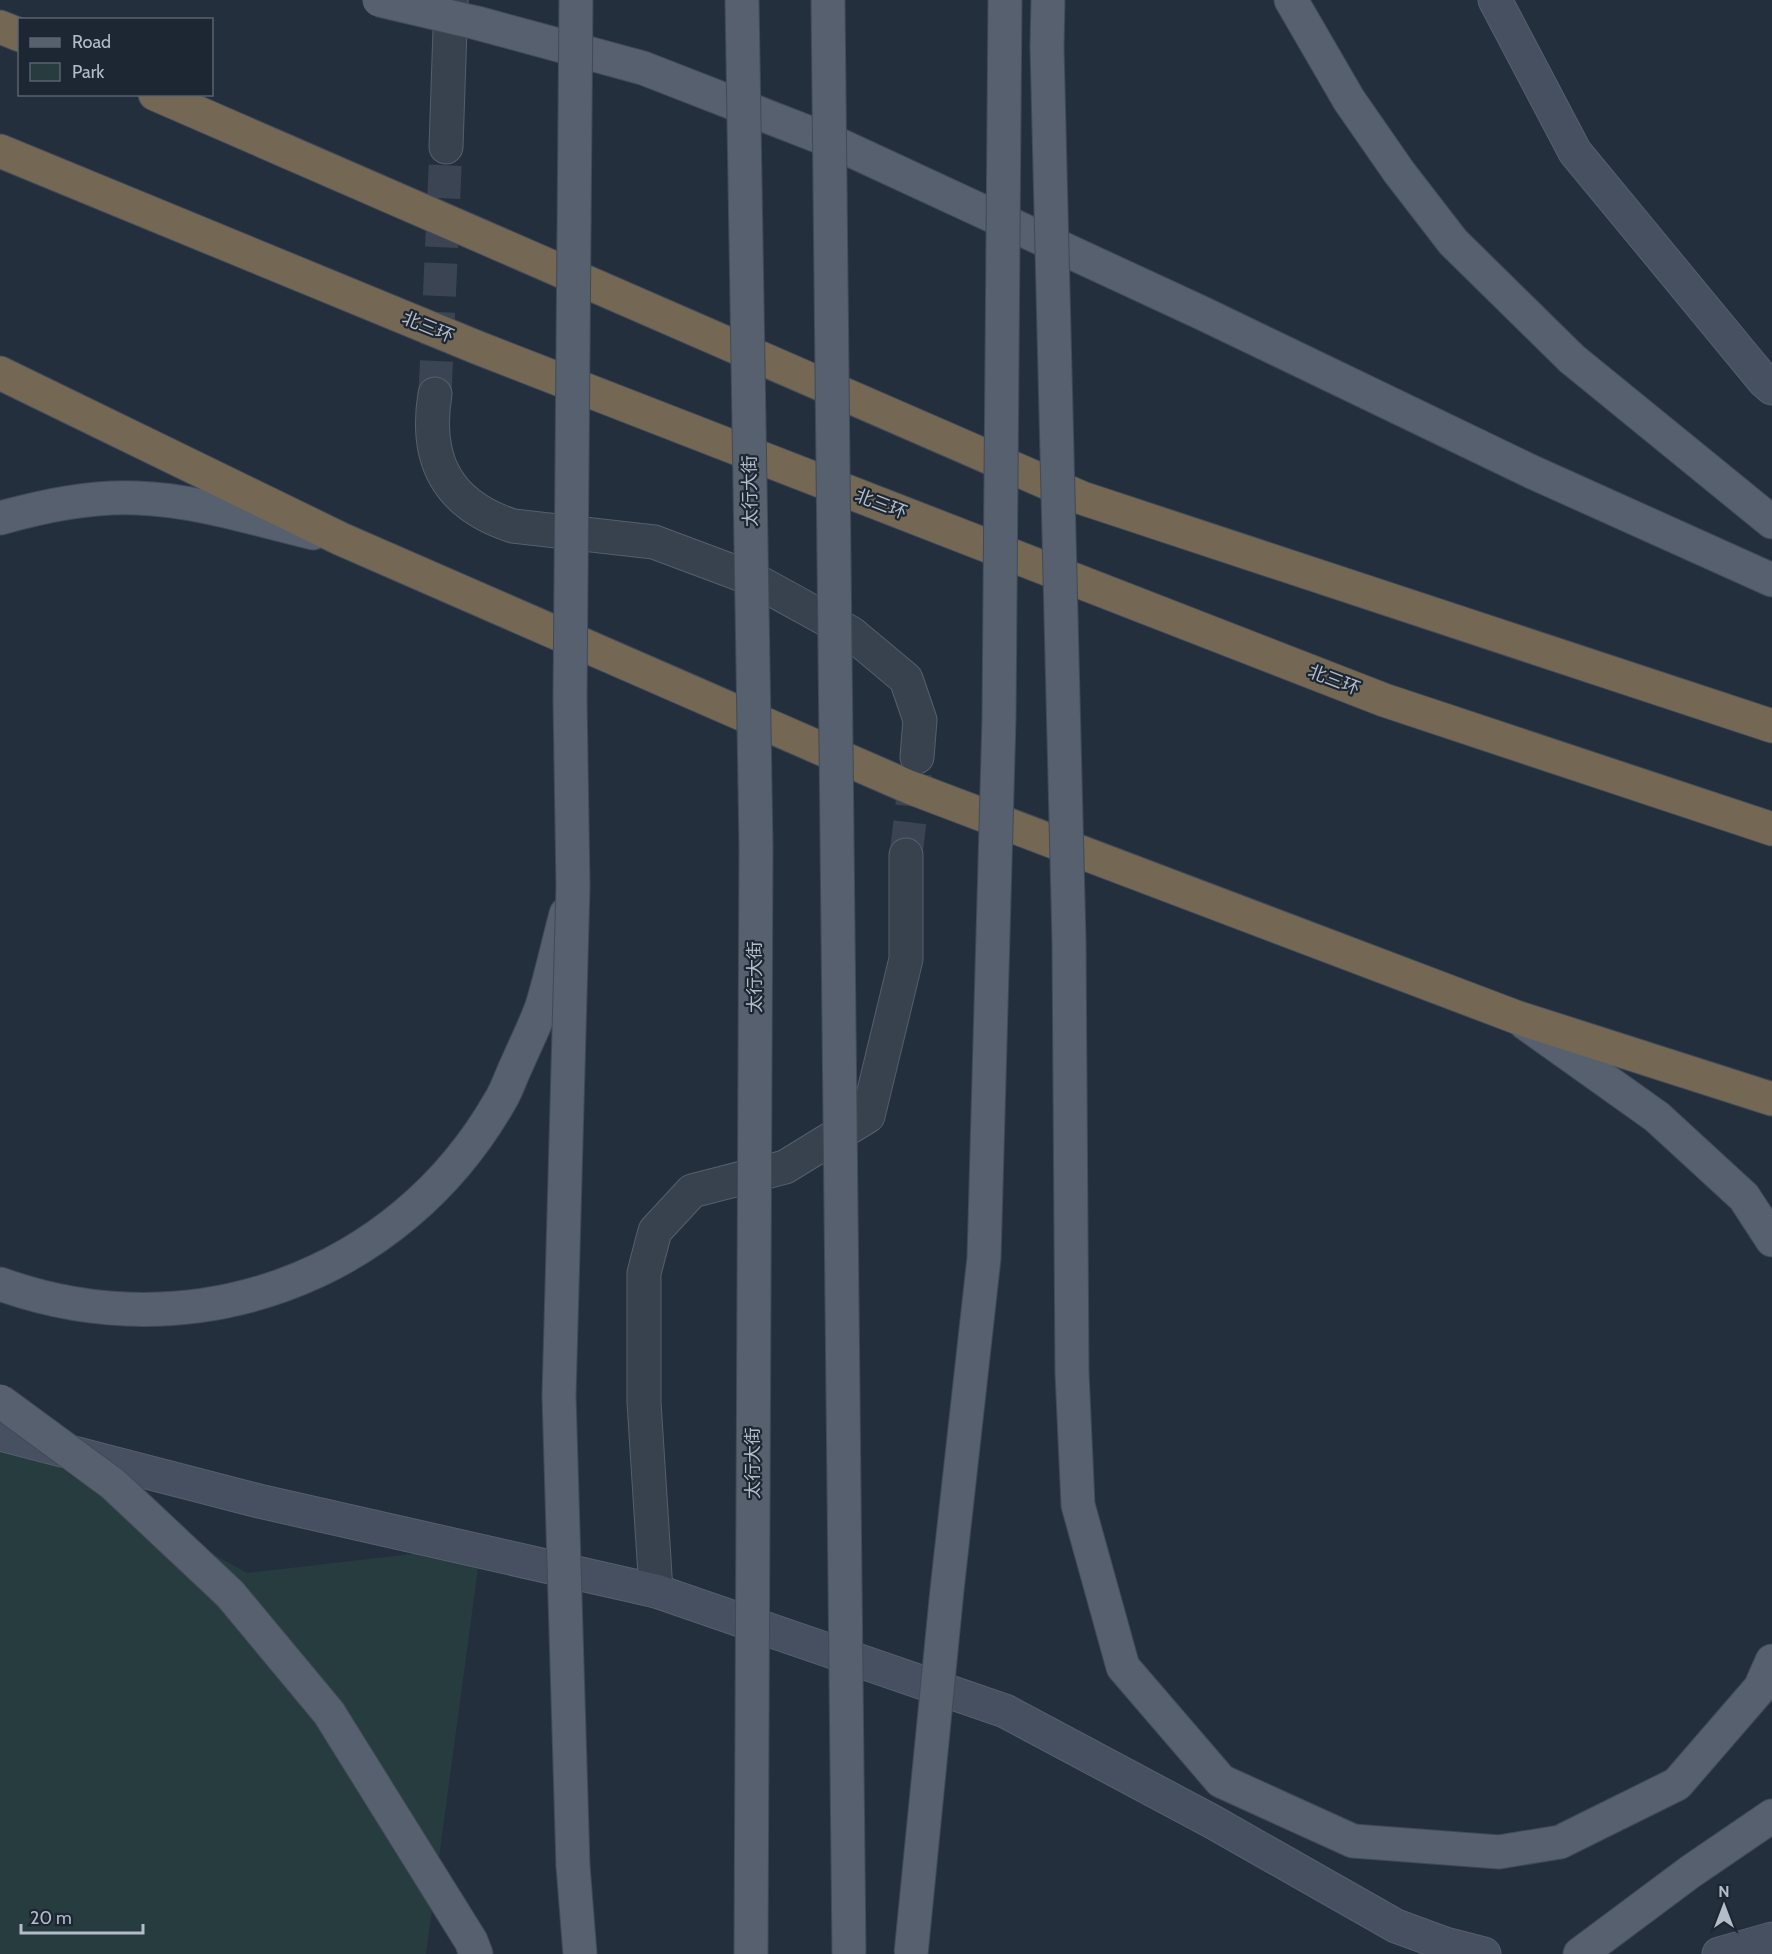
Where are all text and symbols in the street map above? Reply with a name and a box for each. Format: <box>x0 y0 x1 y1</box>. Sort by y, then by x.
legend <box>18 18 213 96</box>
text: Road <box>72 31 111 53</box>
text: Park <box>72 61 105 83</box>
street label: 北三环 <box>399 307 457 347</box>
street label: 太行大街 <box>738 455 762 527</box>
street label: 北三环 <box>852 484 910 524</box>
street label: 北三环 <box>1305 660 1363 700</box>
street label: 太行大街 <box>744 941 766 1013</box>
street label: 太行大街 <box>742 1427 764 1499</box>
north arrow <box>1694 1876 1754 1936</box>
text: N <box>1718 1882 1730 1901</box>
scale bar <box>21 1897 142 1935</box>
text: 20 m <box>30 1907 72 1929</box>

